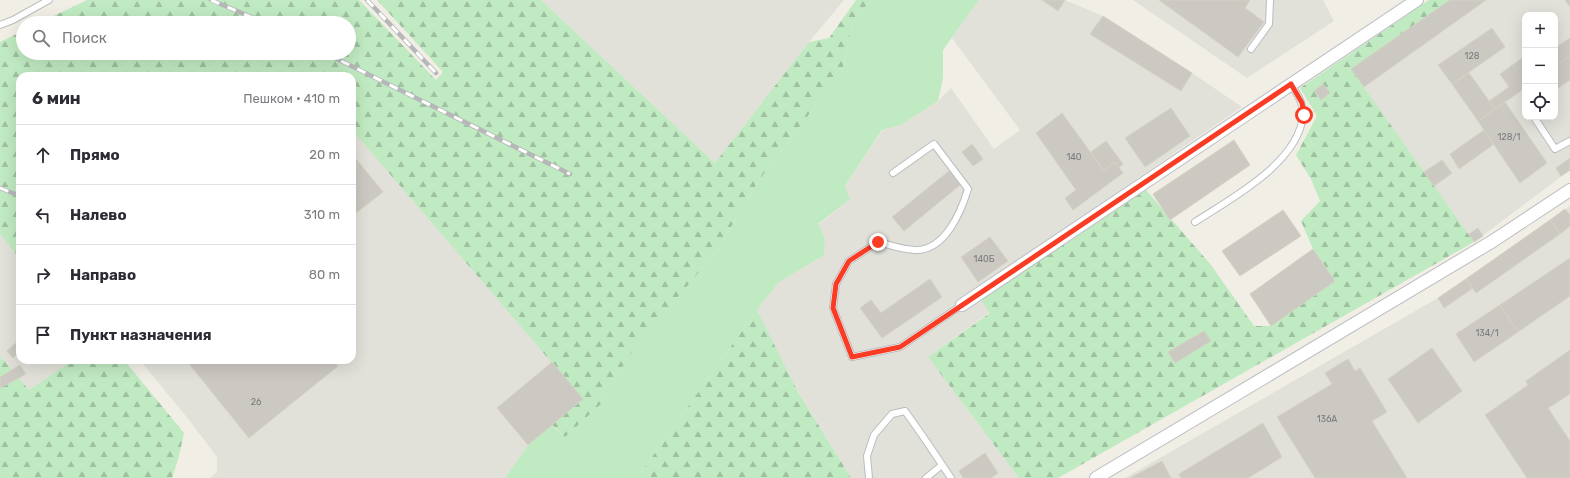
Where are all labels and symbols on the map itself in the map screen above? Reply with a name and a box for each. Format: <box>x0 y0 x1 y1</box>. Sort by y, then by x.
house number: 128 <box>1465 51 1480 61</box>
route start <box>1295 106 1313 124</box>
house number: 128/1 <box>1498 132 1521 142</box>
house number: 140 <box>1066 152 1082 162</box>
route end <box>869 233 887 251</box>
house number: 140Б <box>974 254 995 264</box>
house number: 134/1 <box>1476 328 1499 338</box>
house number: 26 <box>251 397 262 407</box>
house number: 136А <box>1317 414 1337 424</box>

